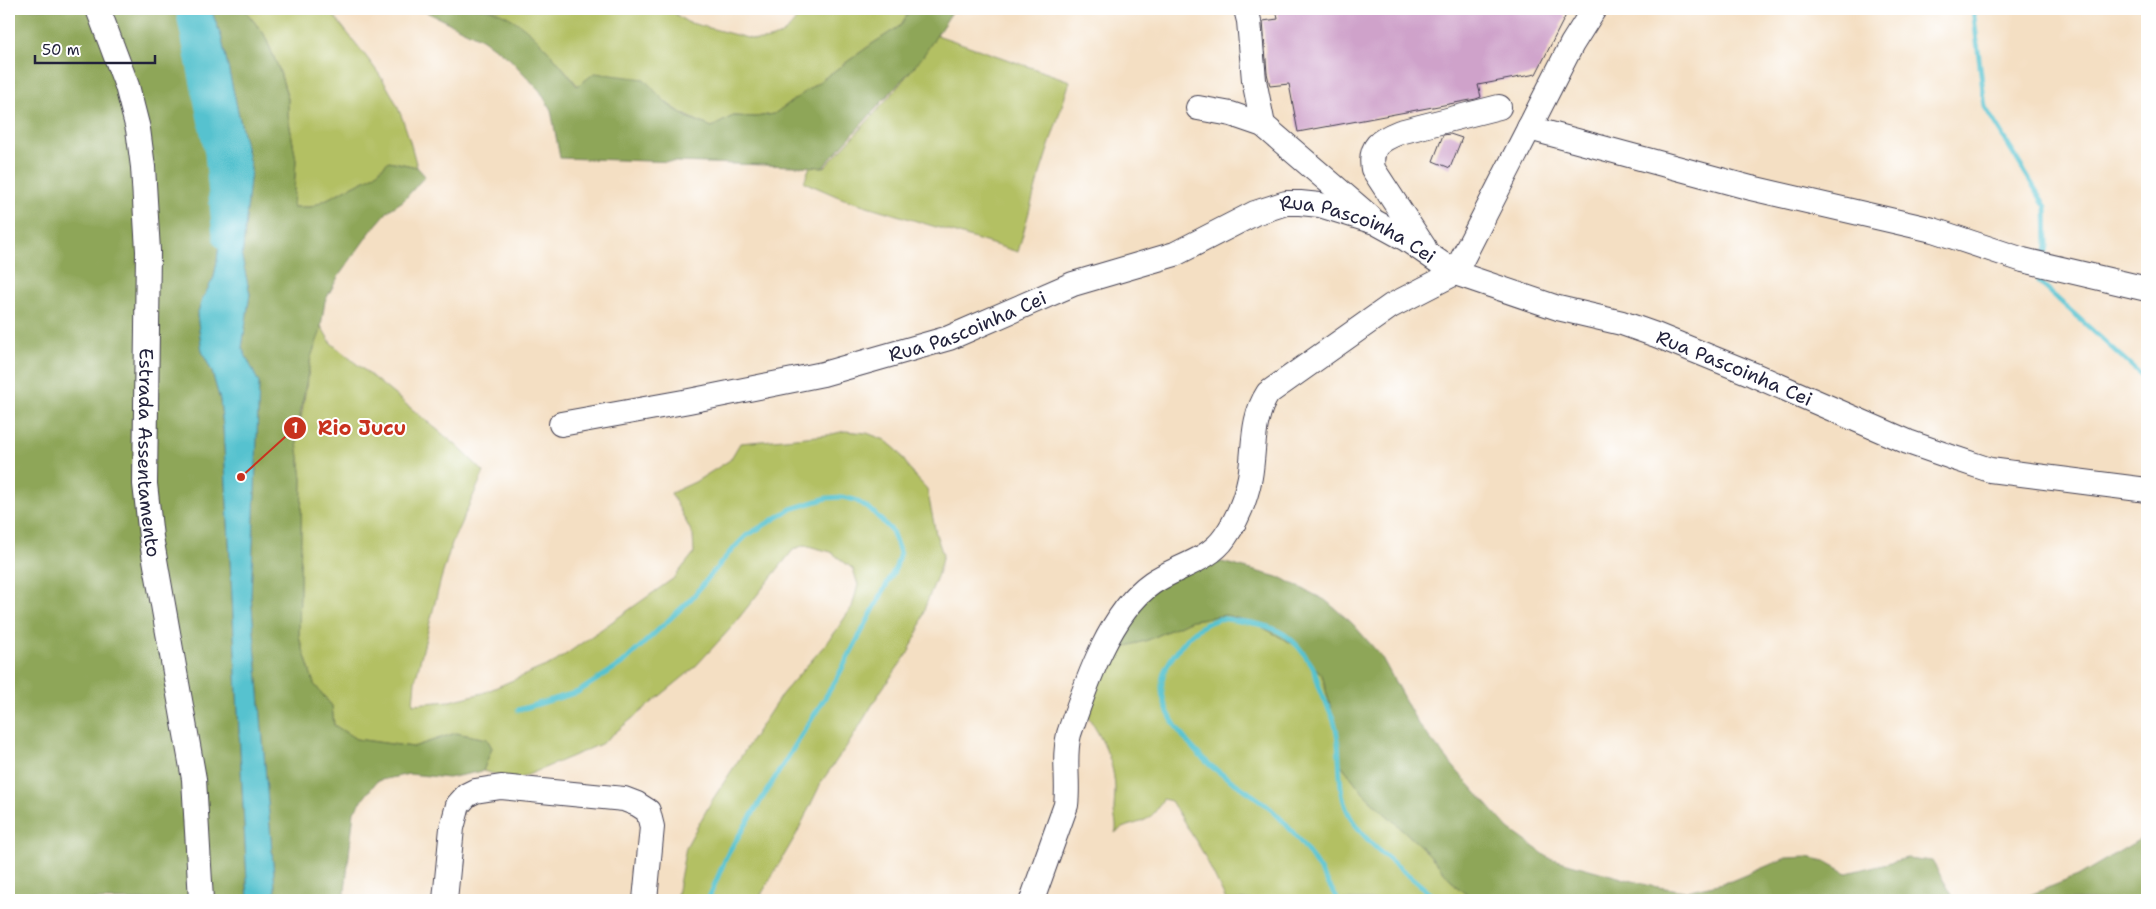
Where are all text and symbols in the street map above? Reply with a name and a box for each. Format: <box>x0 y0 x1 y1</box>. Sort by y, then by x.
scale bar <box>35 32 155 64</box>
text: 50 m <box>42 40 80 60</box>
street label: Rua Pascoinha Cei <box>1276 190 1441 269</box>
street label: Rua Pascoinha Cei <box>886 285 1050 368</box>
street label: Rua Pascoinha Cei <box>1652 324 1816 412</box>
street label: Estrada Assentamento <box>132 348 166 559</box>
callout: Rio Jucu <box>283 410 416 445</box>
text: Rio Jucu <box>318 415 406 441</box>
text: 1 <box>292 418 299 438</box>

